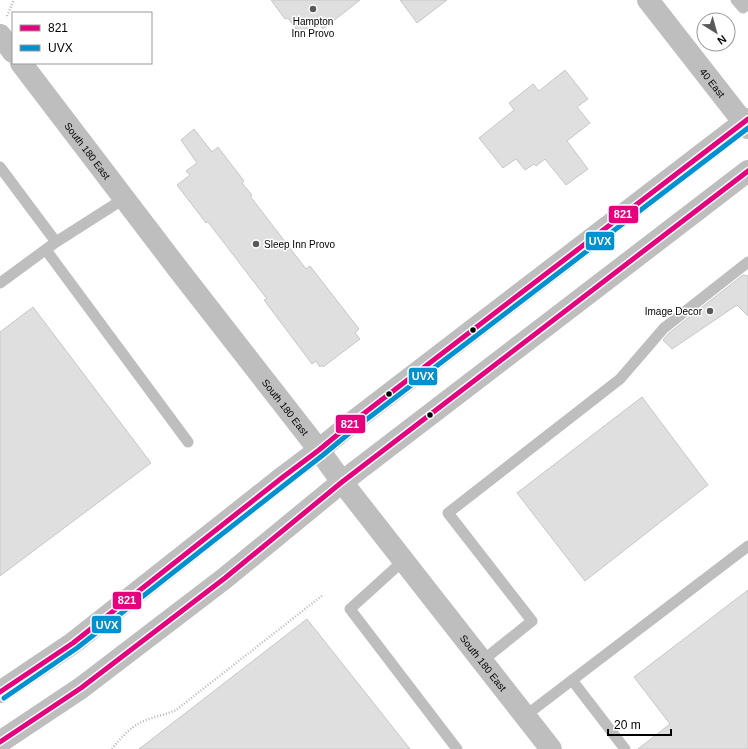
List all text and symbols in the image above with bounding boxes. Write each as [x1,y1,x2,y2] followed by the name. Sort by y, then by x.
[308,4,318,14] marker: Hampton Inn Provo
[12,12,152,64] legend
[696,12,736,52] north arrow
[292,16,335,39] place label: Hampton Inn Provo
[48,21,68,35] text: 821
[715,33,729,47] text: N
[48,41,73,55] text: UVX
[697,66,727,100] street label: 40 East
[62,120,113,182] street label: South 180 East
[608,205,639,224] line badge: 821
[614,208,632,220] text: 821
[585,231,615,251] line badge: UVX
[589,235,612,247] text: UVX
[251,239,261,249] marker: Sleep Inn Provo
[264,239,336,250] place label: Sleep Inn Provo
[645,306,703,317] place label: Image Decor
[705,306,715,316] marker: Image Decor
[468,325,478,335] unlabelled marker
[408,367,438,386] line badge: UVX
[412,370,435,382] text: UVX
[260,377,311,438] street label: South 180 East
[384,389,394,399] unlabelled marker
[425,410,435,420] unlabelled marker
[335,414,366,434] line badge: 821
[341,418,359,430] text: 821
[112,591,142,610] line badge: 821
[118,594,136,606] text: 821
[91,615,122,634] line badge: UVX
[96,619,119,631] text: UVX
[458,633,509,694] street label: South 180 East
[608,711,671,737] scale bar
[614,718,641,732] text: 20 m

